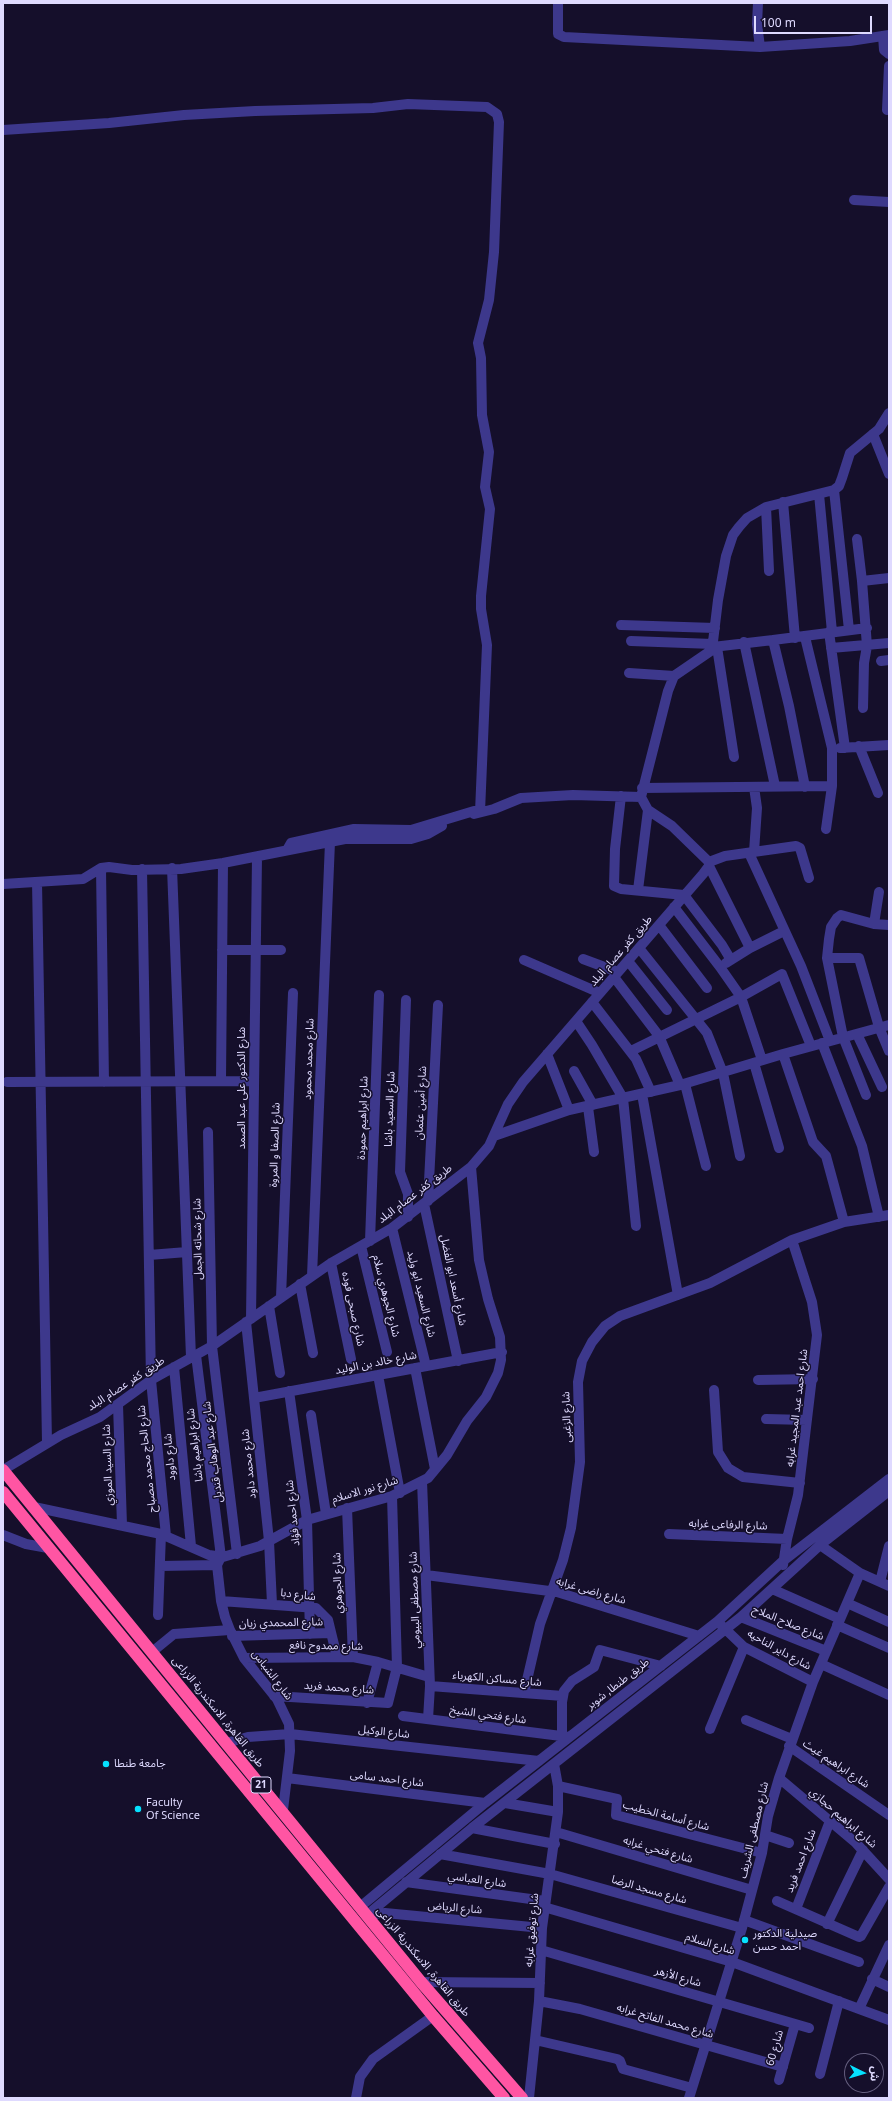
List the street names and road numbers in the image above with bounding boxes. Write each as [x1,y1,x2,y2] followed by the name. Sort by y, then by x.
[587,913,655,989] street label: طريق كفر عصام البلد
[301,1018,317,1100] street label: شارع محمد محمود
[235,1027,249,1149] street label: شارع الدكتور على عبد الصمد
[412,1066,430,1140] street label: شارع أمين عثمان
[382,1071,398,1147] street label: شارع السعيد باشا
[355,1076,371,1160] street label: شارع ابراهيم حمودة
[267,1102,283,1188] street label: شارع الصفا و المروة
[375,1162,455,1226] street label: طريق كفر عصام البلد
[191,1198,205,1280] street label: شارع شحاته الجمل
[437,1233,469,1327] street label: شارع أسعد ابو الفضل
[404,1249,438,1339] street label: شارع السعيد ابو وليد
[369,1253,403,1339] street label: شارع الجوهري سلام
[339,1271,367,1347] street label: شارع صبحى فوده
[783,1348,811,1468] street label: شارع احمد عبد المجيد غرابه
[334,1349,418,1377] street label: شارع خالد بن الوليد
[85,1354,167,1414] street label: طريق كفر عصام البلد
[560,1391,574,1443] street label: شارع الزغبى
[200,1401,226,1503] street label: شارع عبد الوهاب قنديل
[135,1405,159,1513] street label: شارع الحاج محمد مصباح
[184,1407,206,1483] street label: شارع ابراهيم باشا
[100,1424,116,1506] street label: شارع السيد الموزي
[239,1428,259,1500] street label: شارع محمد داود
[161,1433,179,1481] street label: شارع داوود
[330,1474,400,1506] street label: شارع نور الاسلام
[283,1479,303,1547] street label: شارع احمد فؤاد
[688,1517,768,1533] street label: شارع الرفاعى غرابه
[407,1551,423,1649] street label: شارع مصطفى البيومي
[330,1552,346,1614] street label: شارع الجوهري
[555,1575,627,1607] street label: شارع راضى غرابه
[279,1586,317,1604] street label: شارع دبا
[750,1603,826,1643] street label: شارع صلاح الملاح
[239,1616,323,1630] street label: شارع المحمدي زيان
[745,1627,813,1673] street label: شارع داير الناحيه
[289,1639,363,1653] street label: شارع ممدوح نافع
[249,1647,295,1703] street label: شارع الشباس
[169,1654,267,1770] street label: طريق القاهرة, الاسكندرية الزراعى
[584,1656,652,1712] street label: طريق طنطا, شوبر
[452,1669,542,1689] street label: شارع مساكن الكهرباء
[304,1679,374,1697] street label: شارع محمد فريد
[449,1703,527,1727] street label: شارع فتحي الشيخ
[358,1723,410,1741] street label: شارع الوكيل
[800,1737,872,1791] street label: شارع ابراهيم غيث
[349,1768,425,1790] street label: شارع احمد سامى
[251,1777,271,1793] road number: 21
[736,1780,772,1880] street label: شارع مصطفى الشريف
[807,1785,879,1851] street label: شارع ابراهيم حجازي
[621,1798,711,1834] street label: شارع أسامة الخطيب
[783,1828,819,1894] street label: شارع احمد فريد
[622,1834,694,1866] street label: شارع فتحي غرابه
[447,1869,507,1891] street label: شارع العباسي
[610,1873,688,1907] street label: شارع مسجد الرضا
[522,1893,542,1967] street label: شارع توفيق غرابه
[427,1899,483,1917] street label: شارع الرياض
[373,1905,473,2019] street label: طريق القاهرة, الاسكندرية الزراعى
[684,1930,736,1958] street label: شارع السلام
[653,1964,703,1990] street label: شارع الأزهر
[615,2001,715,2041] street label: شارع محمد الفاتح غرابه
[764,2028,786,2068] street label: شارع 60

